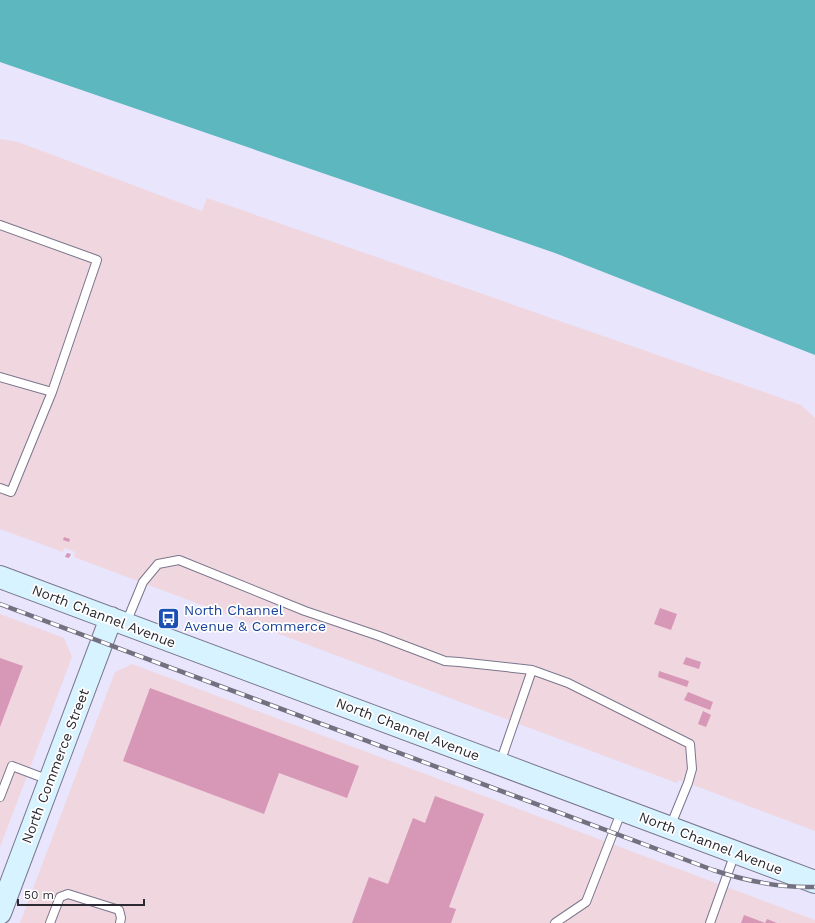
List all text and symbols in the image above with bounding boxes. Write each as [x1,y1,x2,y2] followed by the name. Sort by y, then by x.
[30,581,178,651] street label: North Channel Avenue
[184,602,326,634] place label: North Channel Avenue & Commerce
[155,605,181,631] bus stop icon: North Channel Avenue & Commerce
[18,686,92,846] street label: North Commerce Street
[334,694,482,764] street label: North Channel Avenue
[637,808,785,878] street label: North Channel Avenue
[18,881,144,907] scale bar
[24,888,54,902] text: 50 m

